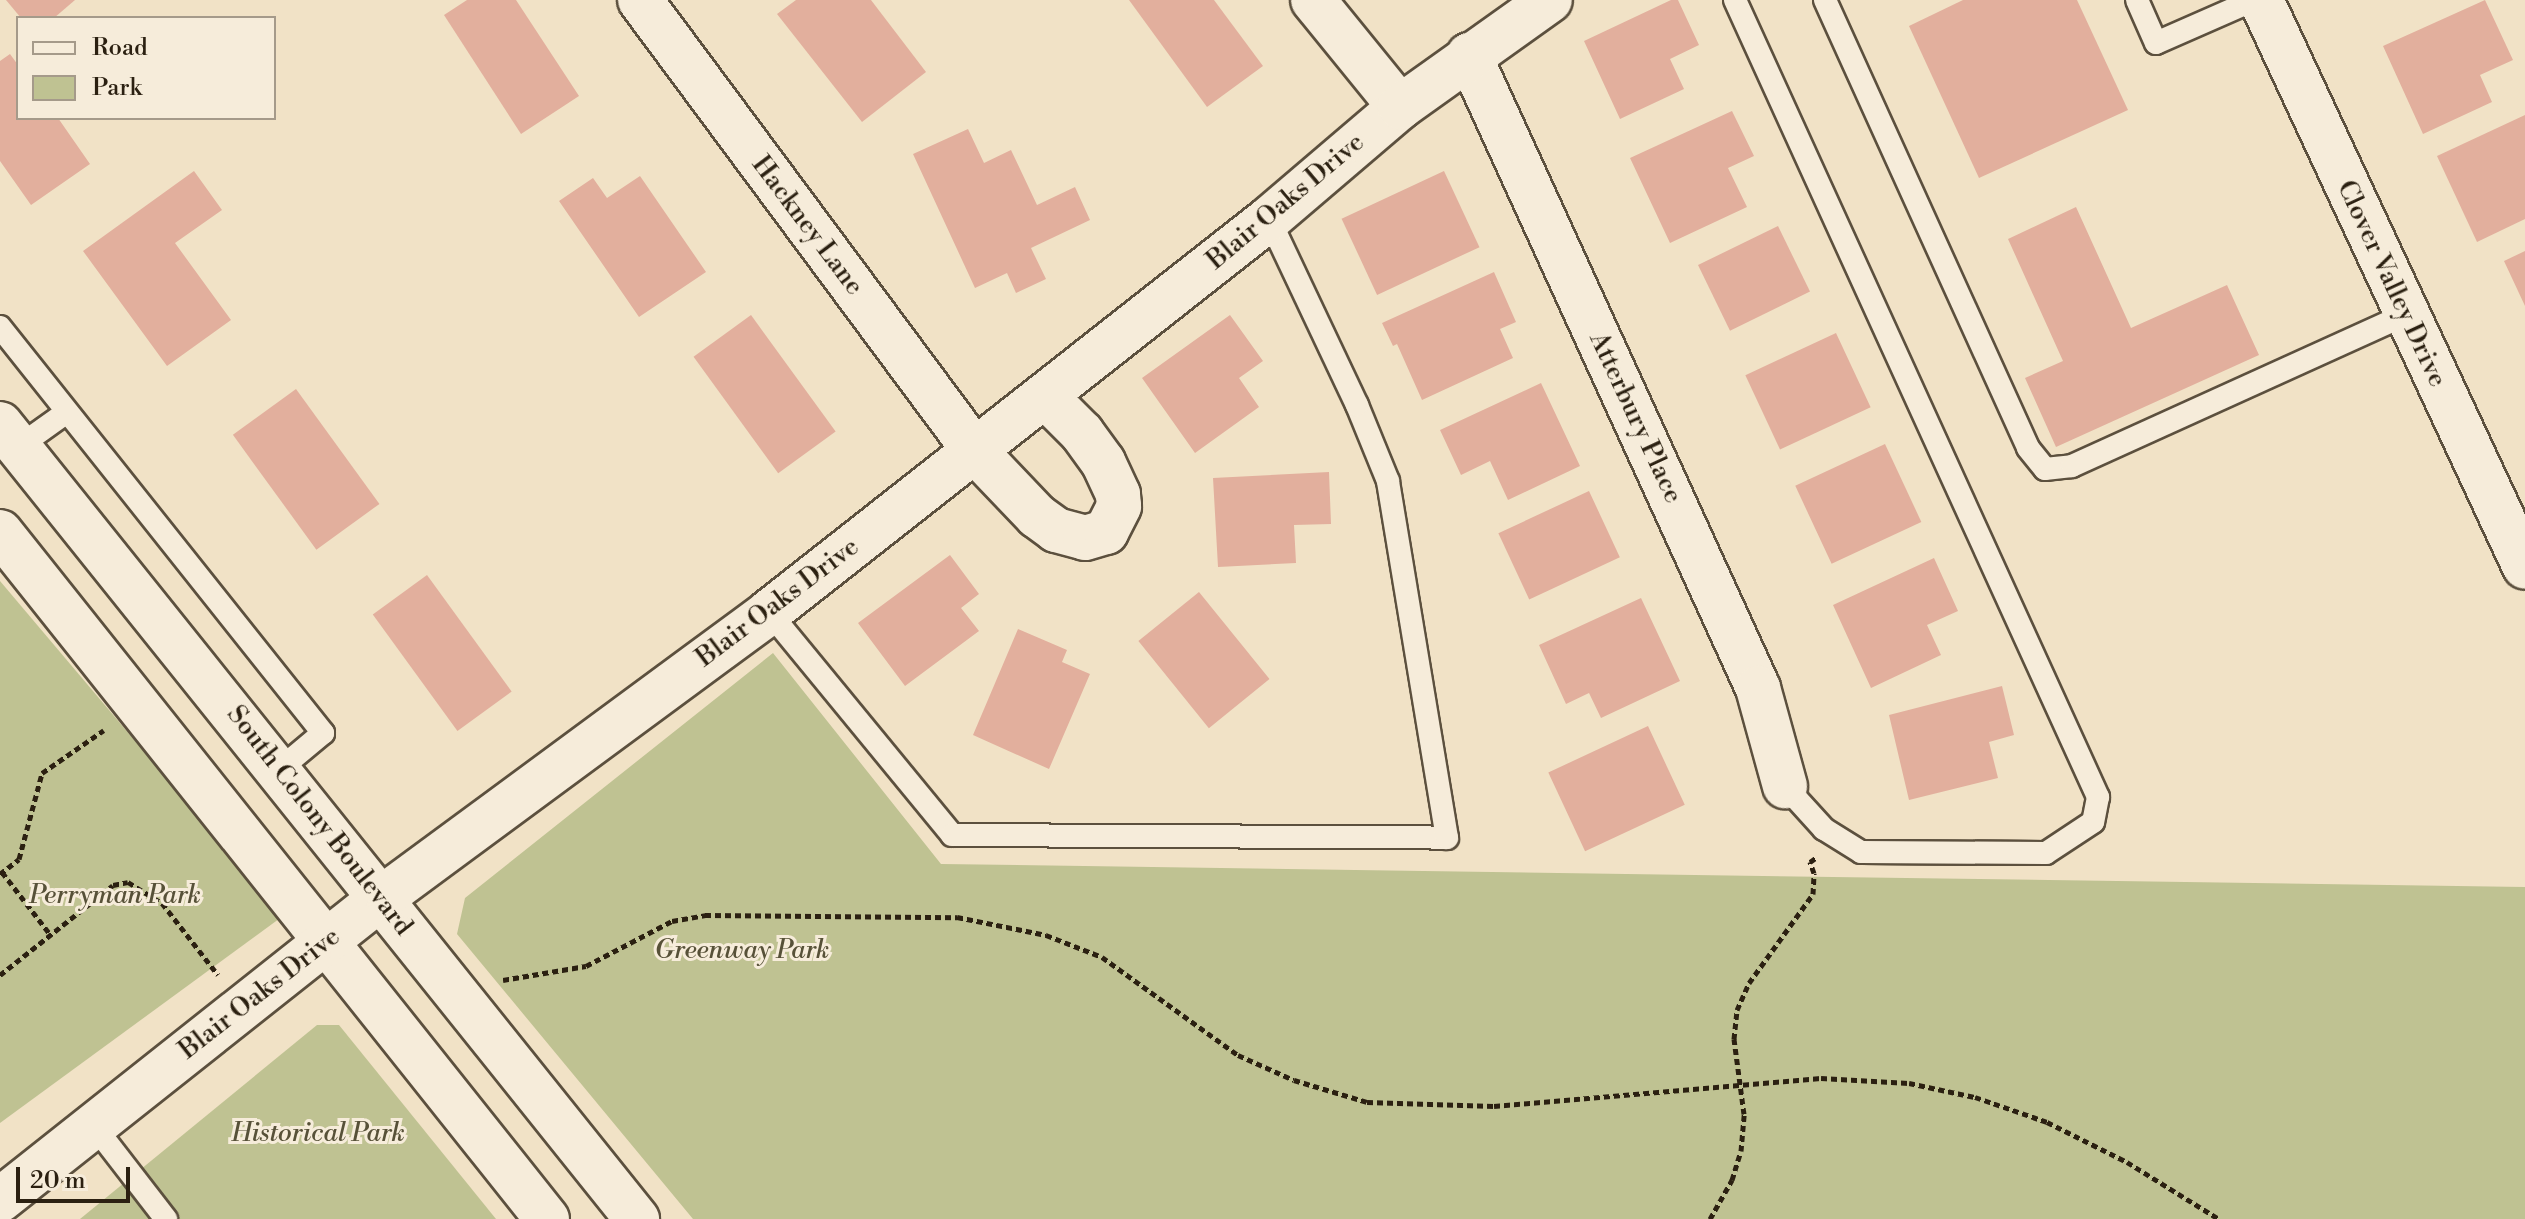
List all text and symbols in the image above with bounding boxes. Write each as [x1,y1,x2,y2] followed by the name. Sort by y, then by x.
[16,16,276,120] legend
[92,33,148,63] text: Road
[92,73,142,103] text: Park
[1201,127,1371,277] street label: Blair Oaks Drive
[745,150,869,302] street label: Hackney Lane
[2330,176,2452,392] street label: Clover Valley Drive
[1582,328,1688,508] street label: Atterbury Place
[691,532,865,674] street label: Blair Oaks Drive
[220,700,418,942] street label: South Colony Boulevard
[29,880,201,912] park label: Perryman Park
[173,922,347,1066] street label: Blair Oaks Drive
[655,935,829,967] park label: Greenway Park
[231,1118,405,1150] park label: Historical Park
[20,1151,134,1201] scale bar
[30,1166,86,1196] text: 20 m

